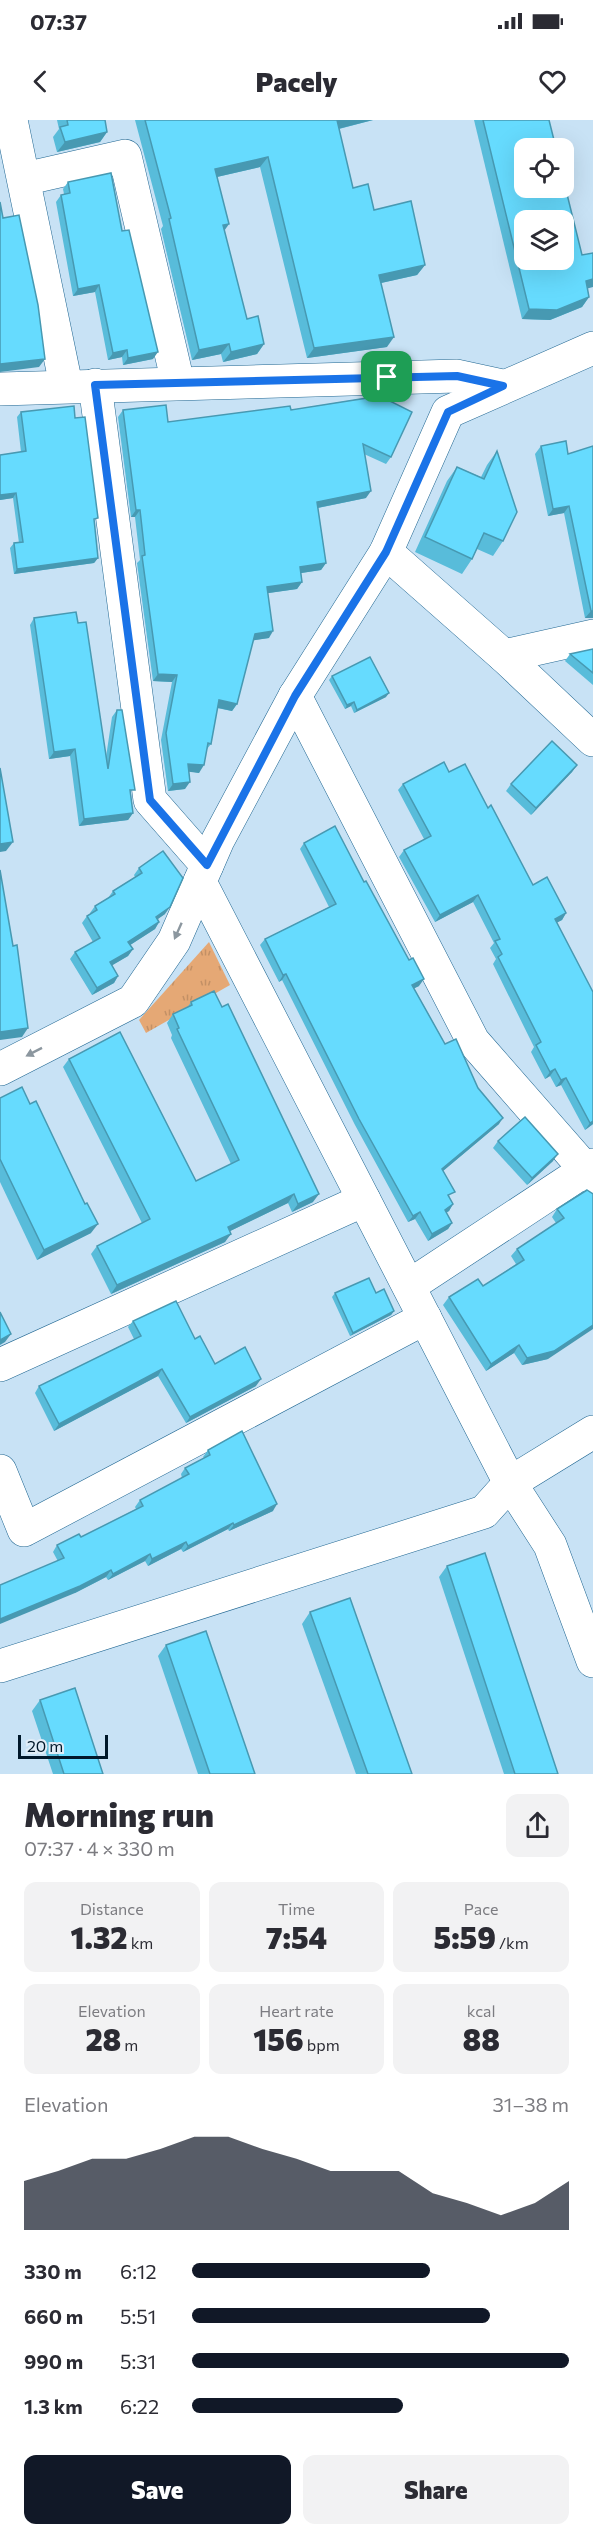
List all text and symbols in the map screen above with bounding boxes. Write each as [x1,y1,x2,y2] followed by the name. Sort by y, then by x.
[30,8,87,35] text: 07:37
[24,65,57,98] icon: back
[255,65,338,98] text: Pacely
[536,65,569,98] icon: heart
[514,138,574,270] map controls
[514,138,574,198] button: locate
[514,210,574,270] button: layers
[361,351,412,402] pin
[370,360,403,393] icon: arrive
[174,922,183,939] one-way arrow
[26,1047,43,1057] one-way arrow
[18,1732,108,1760] scale bar
[27,1736,63,1755] text: 20 m
[24,1793,214,1834] text: Morning run
[506,1794,569,1857] button: share
[24,1836,175,1860] text: 07:37 · 4 × 330 m
[80,1899,144,1918] text: Distance
[278,1899,315,1918] text: Time
[464,1899,499,1918] text: Pace
[70,1918,128,1955] text: 1.32
[266,1918,327,1955] text: 7:54
[434,1918,496,1955] text: 5:59
[128,1933,153,1952] text: km
[496,1933,529,1952] text: /km
[78,2001,146,2020] text: Elevation
[259,2001,334,2020] text: Heart rate
[467,2001,495,2020] text: kcal
[85,2020,121,2057] text: 28
[253,2020,304,2057] text: 156
[462,2020,500,2057] text: 88
[121,2035,138,2054] text: m
[304,2035,340,2054] text: bpm
[24,2092,109,2116] text: Elevation
[492,2092,569,2116] text: 31–38 m
[24,2259,82,2283] text: 330 m
[120,2259,157,2283] text: 6:12
[24,2304,83,2328] text: 660 m
[120,2304,156,2328] text: 5:51
[24,2349,83,2373] text: 990 m
[120,2349,156,2373] text: 5:31
[24,2394,83,2418] text: 1.3 km
[120,2394,159,2418] text: 6:22
[24,2455,291,2524] button: Save
[303,2455,569,2524] button: Share

